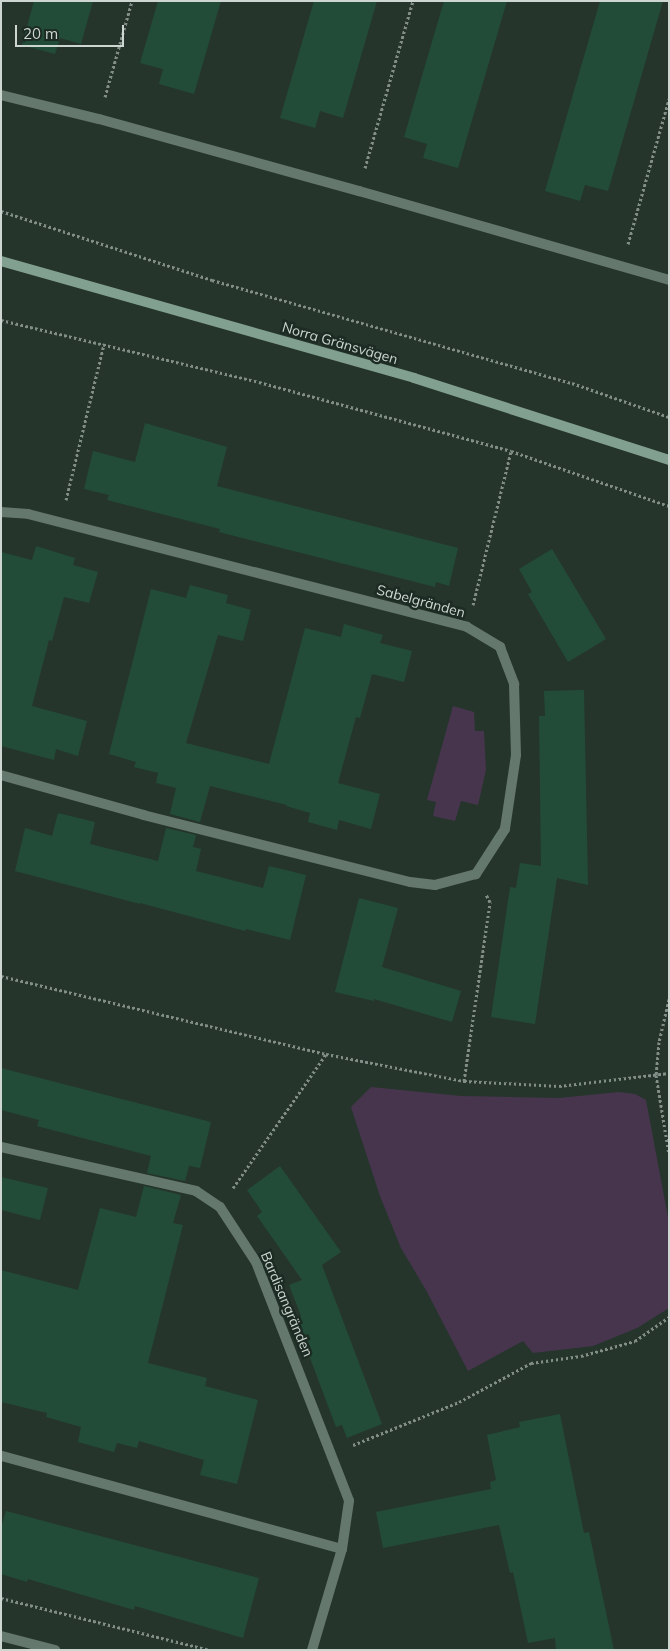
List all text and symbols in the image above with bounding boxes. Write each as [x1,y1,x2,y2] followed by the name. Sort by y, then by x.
[18,15,126,47] scale bar
[23,24,58,43] text: 20 m
[280,318,400,368] street label: Norra Gränsvägen
[375,581,467,621] street label: Sabelgränden
[257,1249,317,1359] street label: Bardisangränden

